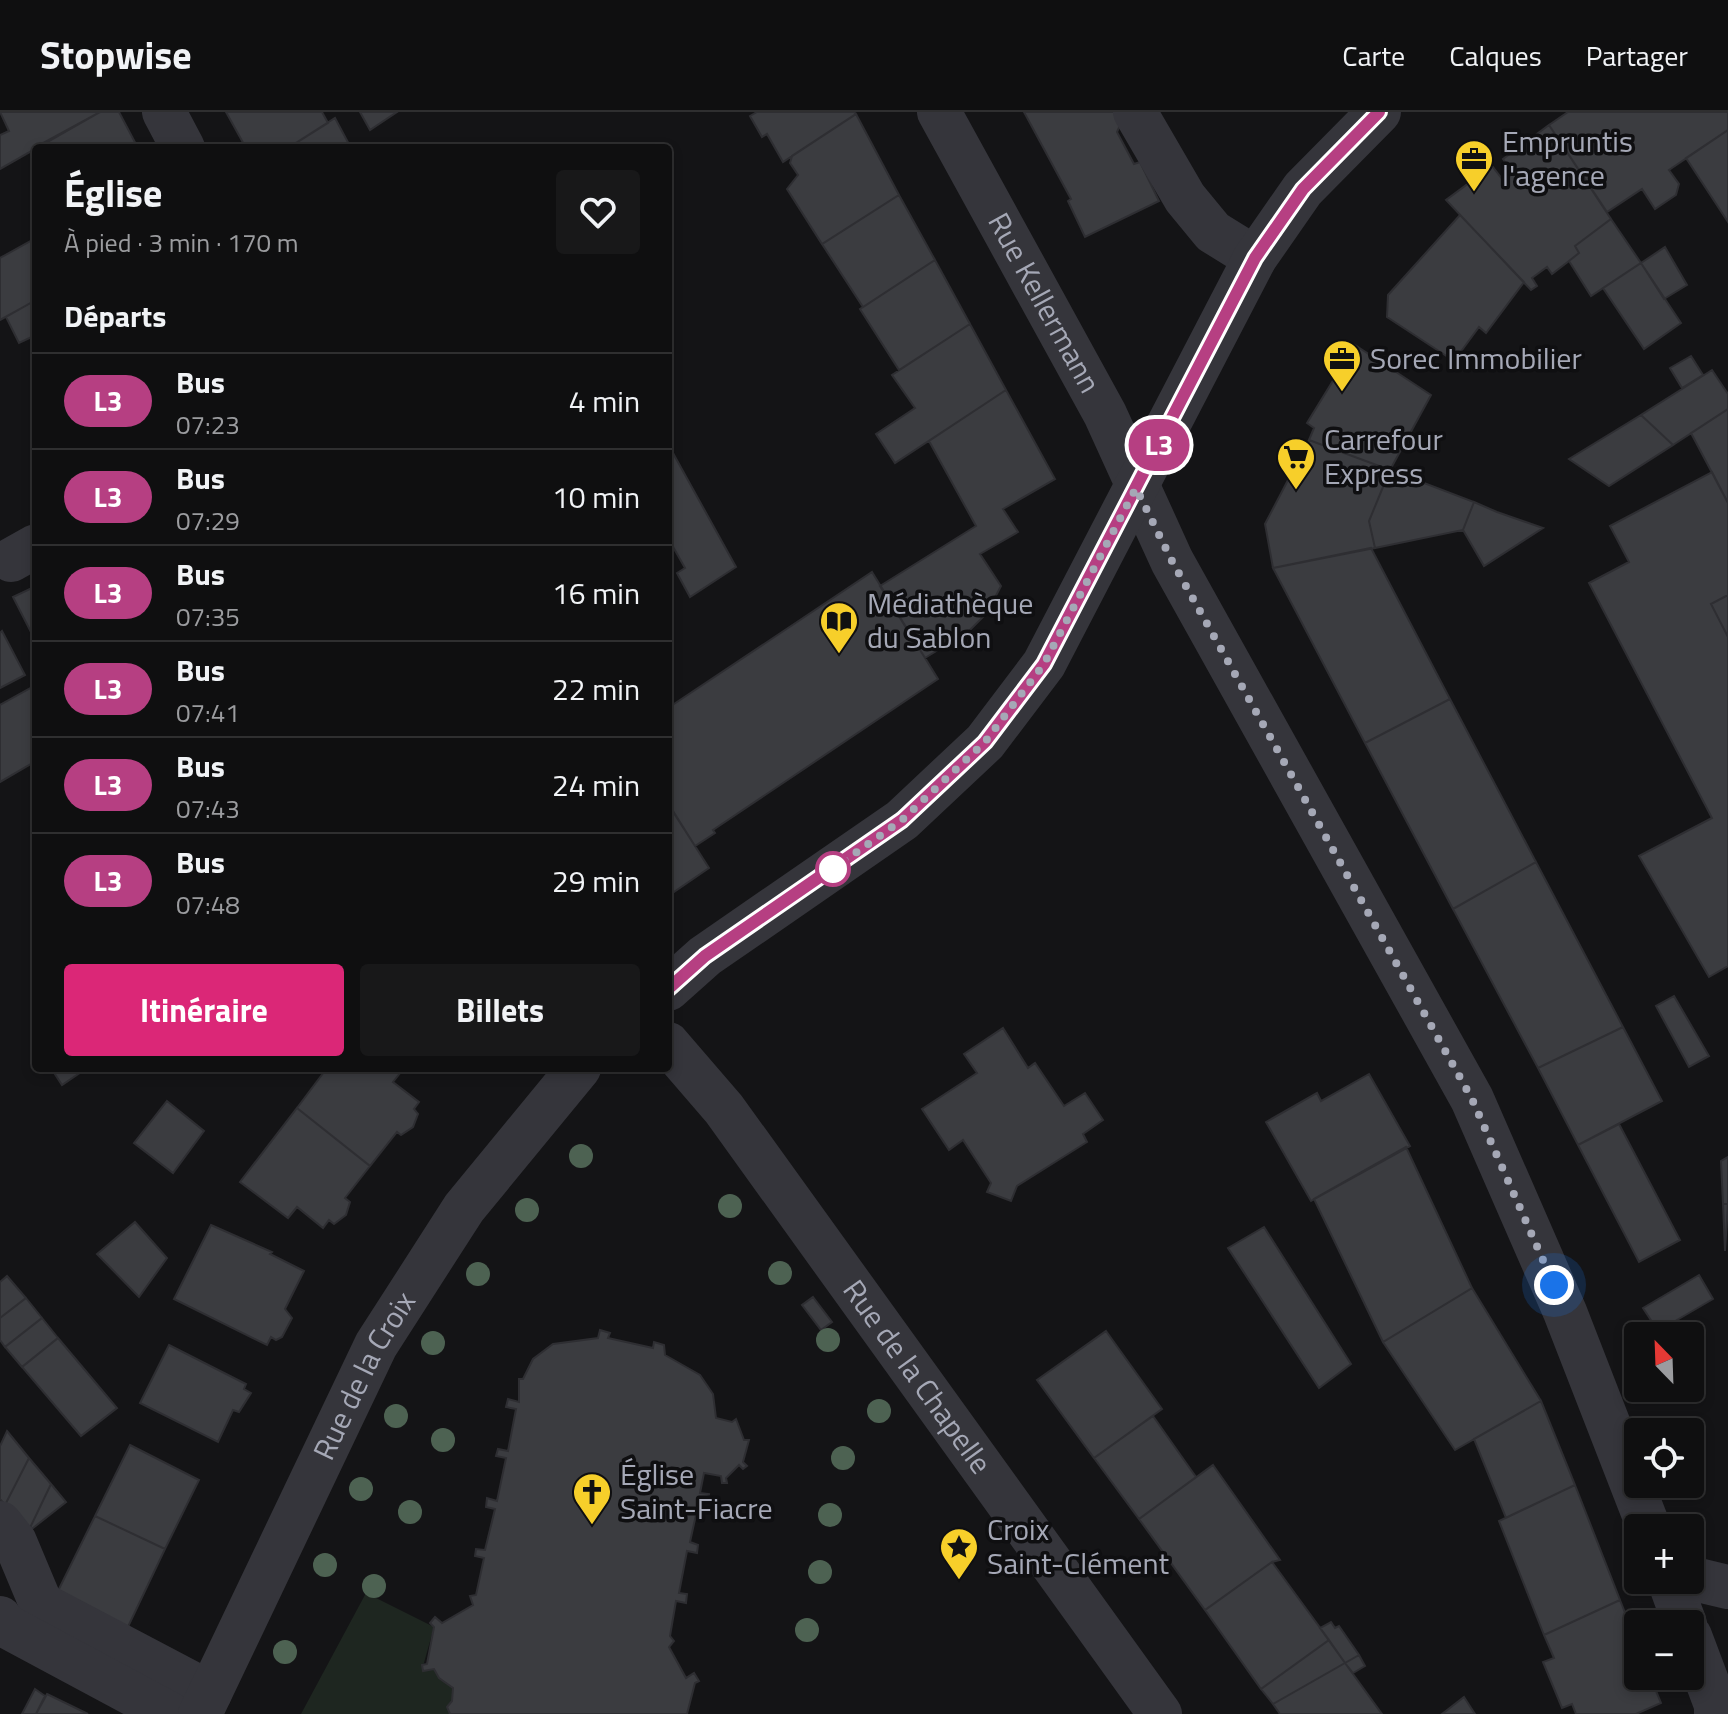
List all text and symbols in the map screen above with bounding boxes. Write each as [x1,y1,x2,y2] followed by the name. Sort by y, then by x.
[40,26,192,84] text: Stopwise
[1342,34,1405,77] text: Carte
[1449,34,1542,77] text: Calques
[1586,34,1688,77] text: Partager
[1502,118,1633,198] place label: Empruntis l'agence
[1453,138,1495,193] office icon: Empruntis l'agence
[64,164,162,222] text: Église
[556,170,640,254] button: heart
[977,204,1113,401] street label: Rue Kellermann
[64,223,298,262] text: À pied · 3 min · 170 m
[64,293,166,339] text: Départs
[1370,335,1582,381] place label: Sorec Immobilier
[1321,338,1363,393] office icon: Sorec Immobilier
[176,359,225,405] text: Bus
[569,378,640,424] text: 4 min
[94,379,122,422] text: L3
[176,405,240,444] text: 07:23
[1324,416,1443,496] place label: Carrefour Express
[1123,419,1195,471] line badge: L3
[1145,423,1173,466] text: L3
[1275,436,1317,491] supermarket icon: Carrefour Express
[176,455,225,501] text: Bus
[552,474,640,520] text: 10 min
[94,475,122,518] text: L3
[176,501,240,540] text: 07:29
[176,551,225,597] text: Bus
[552,570,640,616] text: 16 min
[94,571,122,614] text: L3
[867,580,1033,660] place label: Médiathèque du Sablon
[176,597,240,636] text: 07:35
[818,600,860,655] library icon: Médiathèque du Sablon
[176,647,225,693] text: Bus
[552,666,640,712] text: 22 min
[94,667,122,710] text: L3
[176,693,240,732] text: 07:41
[176,743,225,789] text: Bus
[552,762,640,808] text: 24 min
[94,763,122,806] text: L3
[176,789,240,828] text: 07:43
[176,839,225,885] text: Bus
[816,852,850,886] unlabelled marker
[552,858,640,904] text: 29 min
[94,859,122,902] text: L3
[176,885,240,924] text: 07:48
[64,964,344,1056] button: Itinéraire
[360,964,640,1056] button: Billets
[1534,1265,1574,1305] your location
[832,1270,1004,1483] street label: Rue de la Chapelle
[300,1282,427,1467] street label: Rue de la Croix
[1624,1322,1704,1402] north arrow
[1624,1322,1704,1690] map controls
[1624,1418,1704,1498] button: locate
[620,1451,773,1531] place label: Église Saint-Fiacre
[571,1471,613,1526] church icon: Église Saint-Fiacre
[987,1506,1170,1586] place label: Croix Saint-Clément
[1624,1514,1704,1594] button: +
[938,1526,980,1581] place icon: Croix Saint-Clément
[1624,1610,1704,1690] button: −

